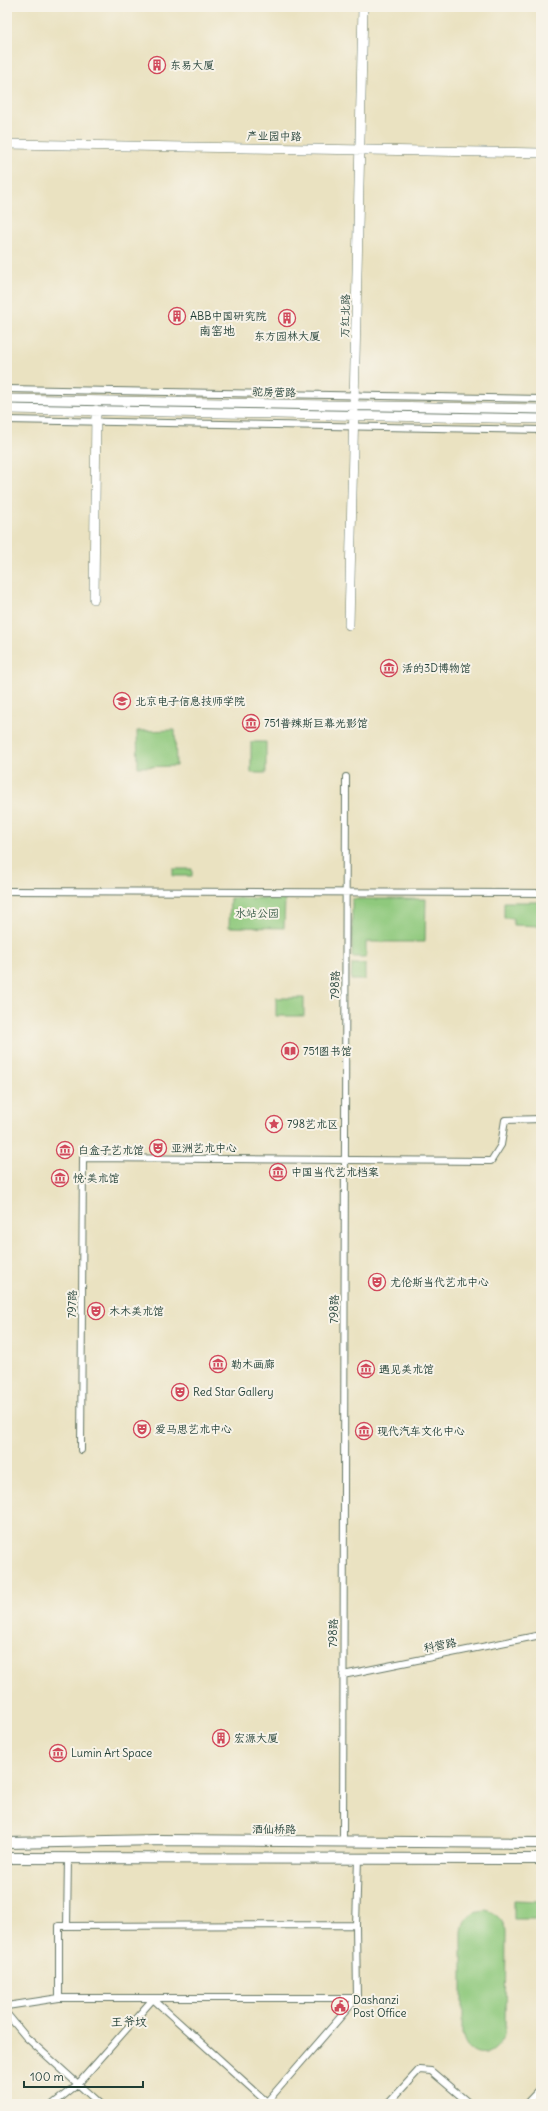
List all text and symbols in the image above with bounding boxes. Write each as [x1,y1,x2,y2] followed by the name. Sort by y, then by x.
[147,55,167,75] building icon: 东易大厦
[170,58,214,72] place label: 东易大厦
[246,129,302,143] street label: 产业园中路
[338,294,352,338] street label: 万红北路
[167,306,187,326] building icon: ABB中国研究院
[277,308,297,328] building icon: 东方园林大厦
[190,309,266,323] place label: ABB中国研究院
[199,323,235,338] district label: 南窑地
[254,329,320,343] place label: 东方园林大厦
[252,385,296,399] street label: 驼房营路
[379,658,399,678] museum icon: 活的3D博物馆
[402,661,471,675] place label: 活的3D博物馆
[112,691,132,711] school or university icon: 北京电子信息技师学院
[135,694,245,708] place label: 北京电子信息技师学院
[241,713,261,733] museum icon: 751普辣斯巨幕光影馆
[264,716,368,730] place label: 751普辣斯巨幕光影馆
[235,906,279,920] park label: 水站公园
[328,970,342,1000] street label: 798路
[280,1041,300,1061] library icon: 751图书馆
[303,1044,352,1058] place label: 751图书馆
[264,1114,284,1134] place icon: 798艺术区
[287,1117,338,1131] place label: 798艺术区
[148,1138,168,1158] theatre icon: 亚洲艺术中心
[55,1140,75,1160] museum icon: 白盒子艺术馆
[171,1141,237,1155] place label: 亚洲艺术中心
[78,1143,144,1157] place label: 白盒子艺术馆
[268,1162,288,1182] museum icon: 中国当代艺术档案
[291,1165,379,1179] place label: 中国当代艺术档案
[50,1168,70,1188] museum icon: 悦·美术馆
[73,1171,119,1185] place label: 悦·美术馆
[367,1272,387,1292] theatre icon: 尤伦斯当代艺术中心
[390,1275,489,1289] place label: 尤伦斯当代艺术中心
[65,1290,79,1318] street label: 797路
[327,1294,341,1324] street label: 798路
[86,1301,106,1321] theatre icon: 木木美术馆
[109,1304,164,1318] place label: 木木美术馆
[208,1354,228,1374] museum icon: 勒木画廊
[231,1357,275,1371] place label: 勒木画廊
[356,1359,376,1379] museum icon: 遇见美术馆
[379,1362,434,1376] place label: 遇见美术馆
[170,1382,190,1402] theatre icon: Red Star Gallery
[193,1385,274,1399] place label: Red Star Gallery
[132,1419,152,1439] theatre icon: 爱马思艺术中心
[354,1421,374,1441] museum icon: 现代汽车文化中心
[155,1422,232,1436] place label: 爱马思艺术中心
[377,1424,465,1438] place label: 现代汽车文化中心
[326,1618,340,1648] street label: 798路
[422,1635,458,1655] street label: 科营路
[211,1728,231,1748] building icon: 宏源大厦
[234,1731,278,1745] place label: 宏源大厦
[48,1743,68,1763] museum icon: Lumin Art Space
[71,1746,152,1760] place label: Lumin Art Space
[252,1822,296,1836] street label: 酒仙桥路
[353,1993,406,2020] place label: Dashanzi Post Office
[330,1996,350,2016] public building icon: Dashanzi Post Office
[111,2014,147,2029] district label: 王爷坟
[24,2063,143,2089] scale bar
[30,2069,64,2084] text: 100 m

